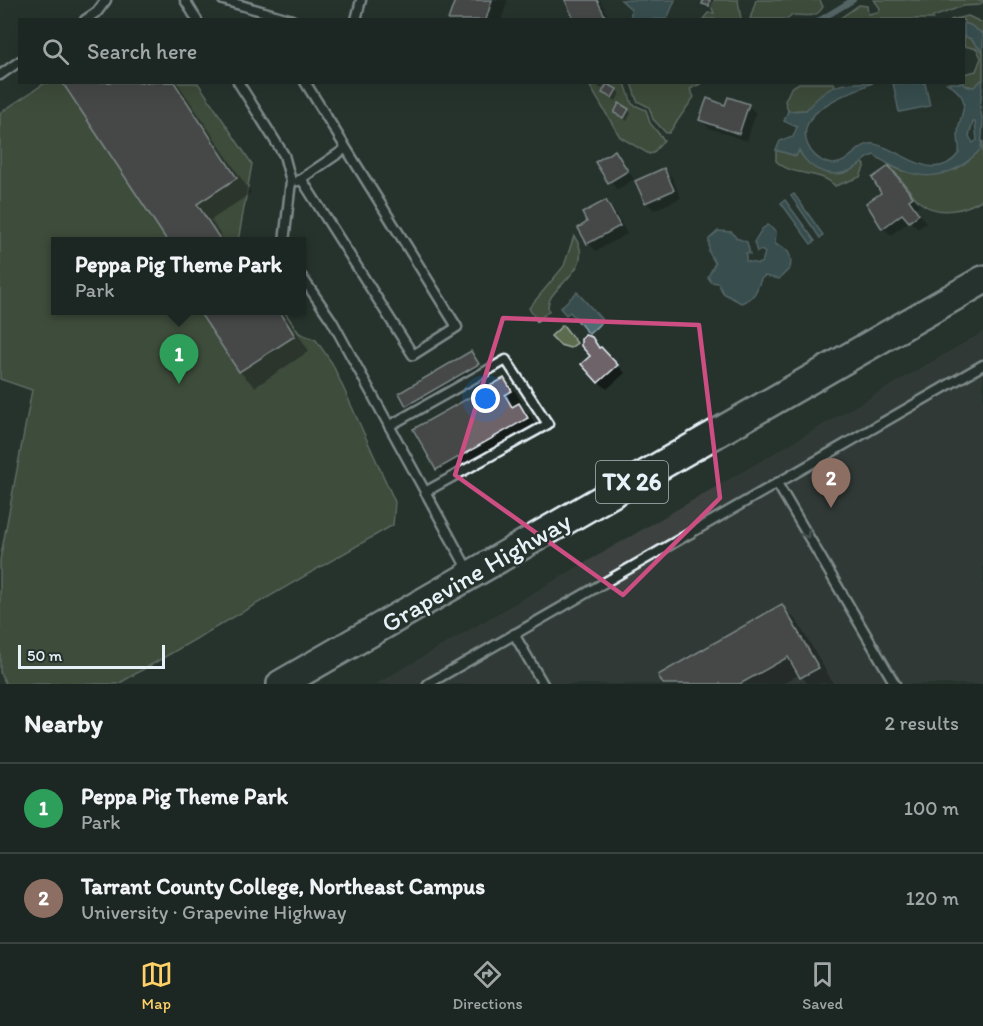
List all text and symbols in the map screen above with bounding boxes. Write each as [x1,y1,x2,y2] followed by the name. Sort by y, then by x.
[18,18,965,84] search box
[39,35,72,68] icon: search
[87,38,197,65] text: Search here
[51,237,306,315] popup
[75,251,282,278] text: Peppa Pig Theme Park
[75,278,114,302] text: Park
[160,334,198,384] pin: 1
[471,384,500,413] your location
[812,458,850,508] pin: 2
[596,461,668,503] road number: TX 26
[375,505,577,639] street label: Grapevine Highway
[799,528,811,538] one-way arrow
[18,642,165,670] scale bar
[27,646,62,665] text: 50 m
[24,707,103,739] text: Nearby
[885,711,959,735] text: 2 results
[81,783,288,810] text: Peppa Pig Theme Park
[39,796,48,820] text: 1
[904,796,959,820] text: 100 m
[81,810,120,834] text: Park
[81,873,485,900] text: Tarrant County College, Northeast Campus
[38,886,49,910] text: 2
[906,886,959,910] text: 120 m
[81,900,346,924] text: University · Grapevine Highway
[140,958,173,1013] tab: Map
[452,958,523,1013] tab: Directions
[802,958,843,1013] tab: Saved

